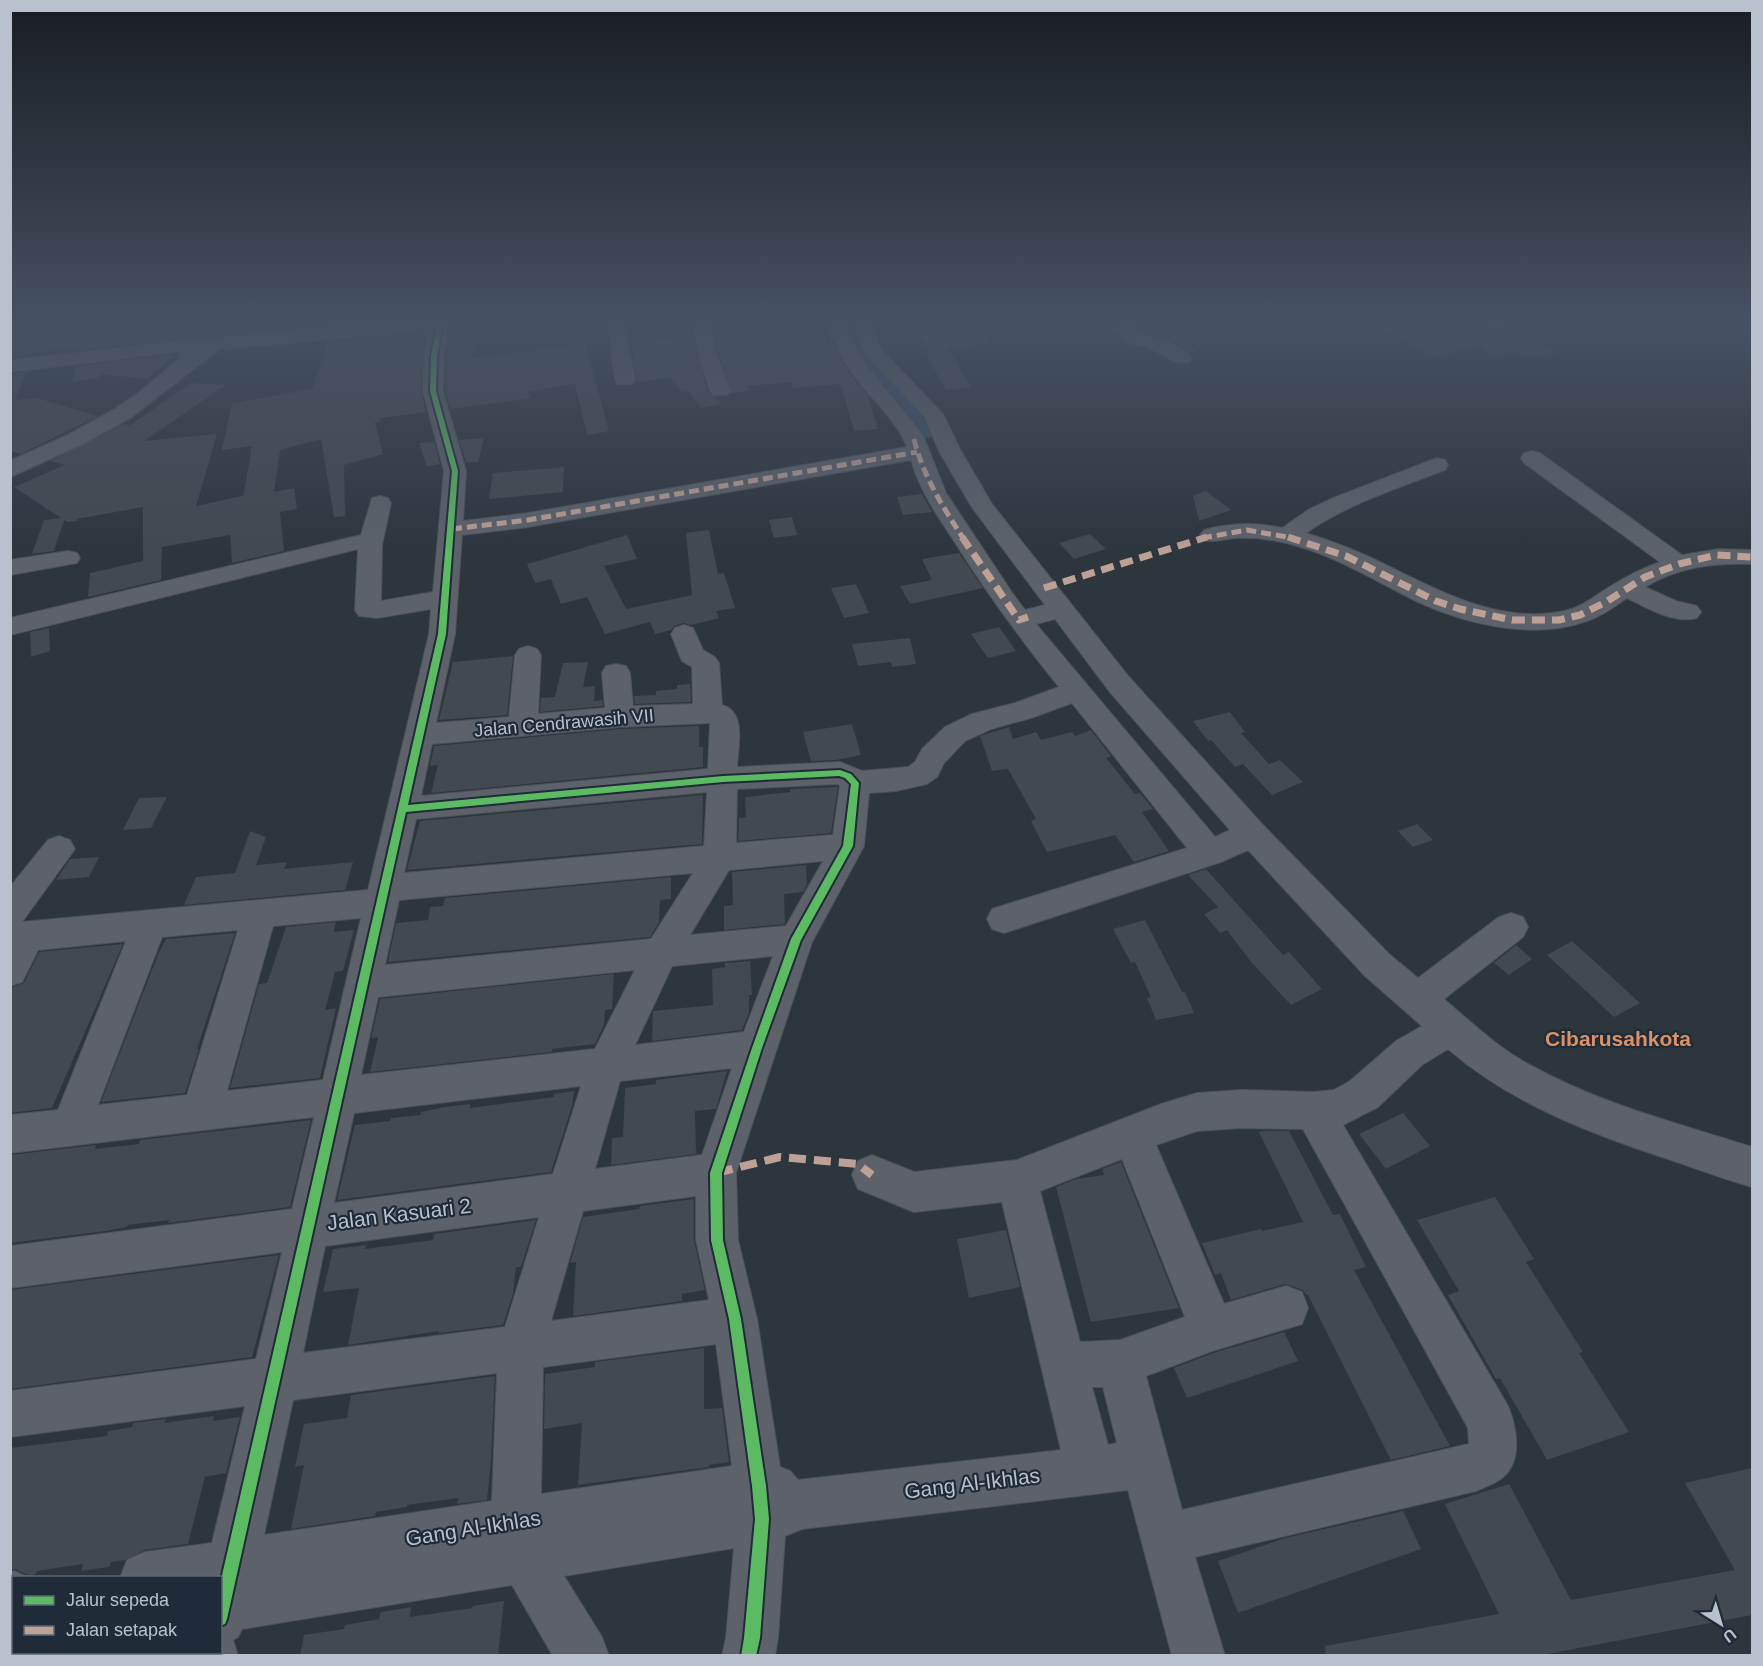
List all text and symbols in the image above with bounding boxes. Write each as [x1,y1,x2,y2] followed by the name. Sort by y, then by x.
[473,705,655,741] street label: Jalan Cendrawasih VII
[1545,1027,1691,1050] district label: Cibarusahkota
[326,1194,472,1234] street label: Jalan Kasuari 2
[903,1463,1041,1503] street label: Gang Al-Ikhlas
[404,1506,542,1550] street label: Gang Al-Ikhlas
[12,1576,222,1654] legend
[66,1590,170,1610] text: Jalur sepeda
[1691,1594,1751,1654] north arrow
[66,1620,178,1640] text: Jalan setapak
[1720,1625,1739,1646] text: U

